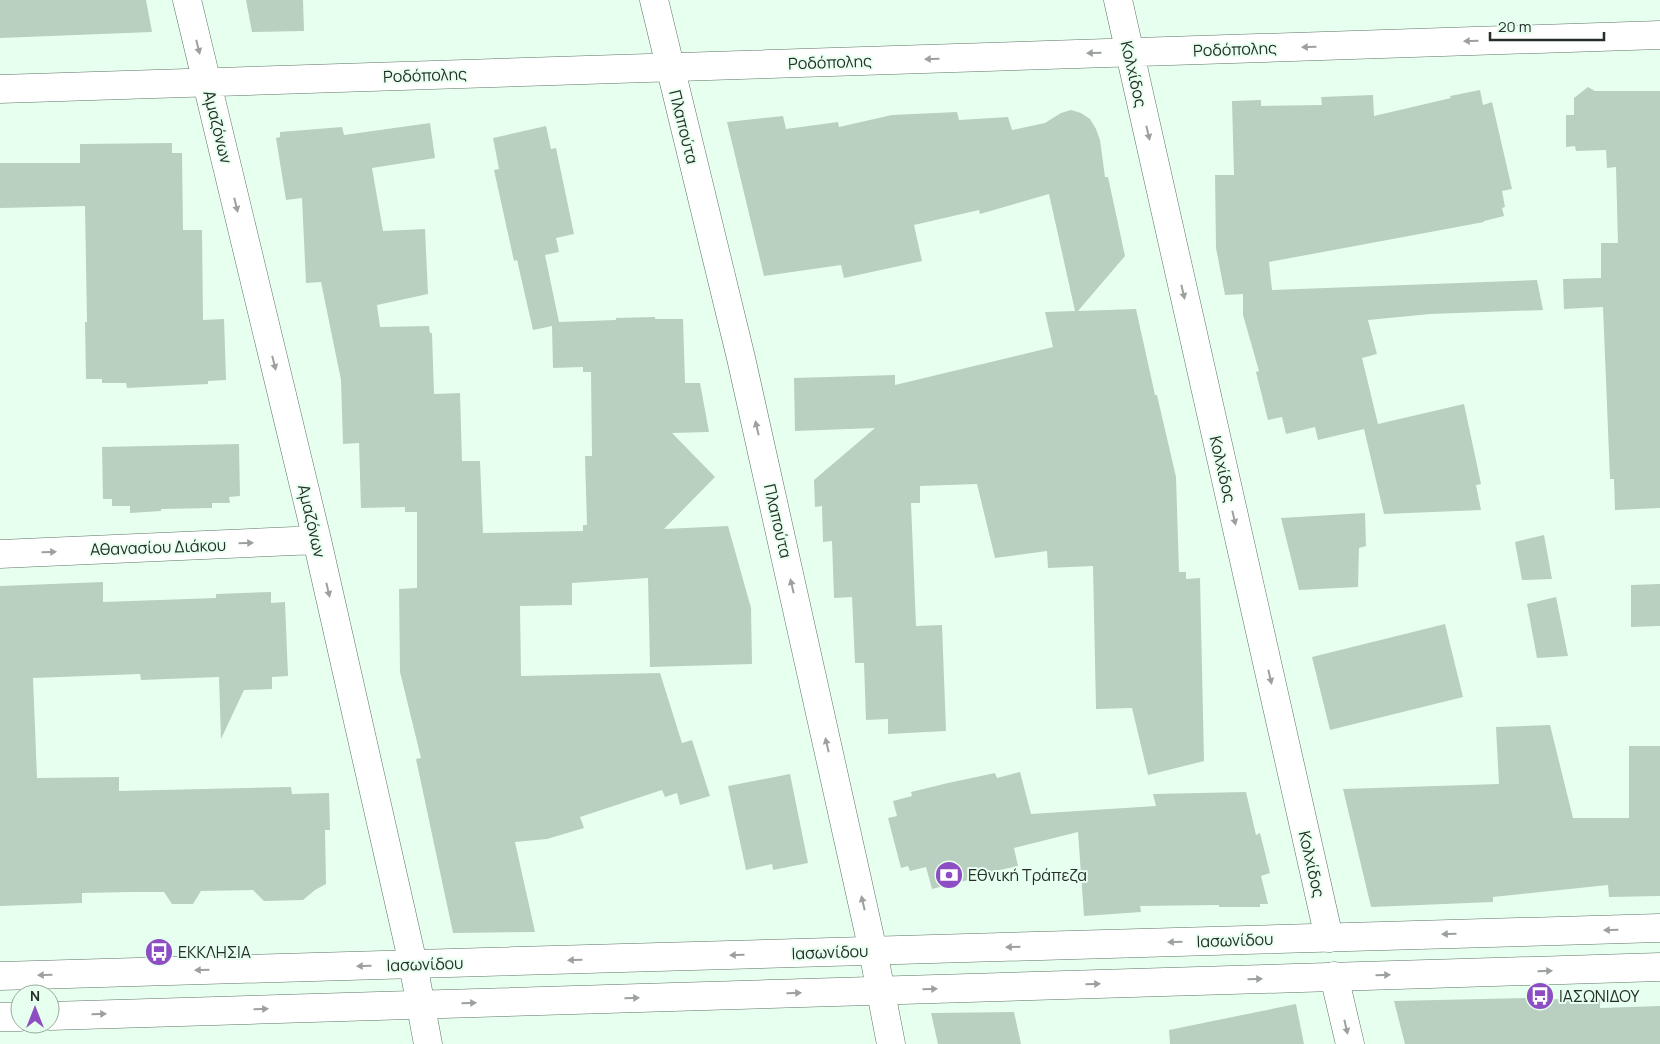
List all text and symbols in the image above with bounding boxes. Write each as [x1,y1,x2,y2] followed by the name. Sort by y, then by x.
[1490,10,1604,42] scale bar
[1498,16,1531,37] text: 20 m
[1193,37,1277,61] street label: Ροδόπολης
[1463,38,1479,46] one-way arrow
[1116,39,1152,110] street label: Κολχίδος
[194,40,202,55] one-way arrow
[1301,43,1317,51] one-way arrow
[788,50,872,74] street label: Ροδόπολης
[1086,50,1102,58] one-way arrow
[923,55,939,63] one-way arrow
[383,63,467,87] street label: Ροδόπολης
[198,88,238,166] street label: Αμαζόνων
[664,88,704,166] street label: Πλαπούτα
[1144,125,1152,141] one-way arrow
[232,198,240,213] one-way arrow
[1179,284,1187,299] one-way arrow
[270,356,278,371] one-way arrow
[753,420,761,435] one-way arrow
[1205,434,1241,505] street label: Κολχίδος
[293,482,331,560] street label: Αμαζόνων
[759,482,797,560] street label: Πλαπούτα
[1231,511,1239,527] one-way arrow
[90,534,226,560] street label: Αθανασίου Διάκου
[238,539,254,547] one-way arrow
[41,547,57,555] one-way arrow
[788,579,796,594] one-way arrow
[324,582,332,597] one-way arrow
[1266,669,1274,684] one-way arrow
[823,736,831,752] one-way arrow
[1294,829,1330,900] street label: Κολχίδος
[934,860,964,890] bank icon: Εθνική Τράπεζα
[968,864,1087,886] place label: Εθνική Τράπεζα
[859,896,867,911] one-way arrow
[1603,926,1619,934] one-way arrow
[1196,928,1274,952] street label: Ιασωνίδου
[1441,931,1457,939] one-way arrow
[144,937,174,967] bus stop icon: ΕΚΚΛΗΣΙΑ
[1167,938,1183,946] one-way arrow
[791,940,869,964] street label: Ιασωνίδου
[178,941,251,963] place label: ΕΚΚΛΗΣΙΑ
[1004,943,1020,951] one-way arrow
[729,951,745,959] one-way arrow
[386,952,464,976] street label: Ιασωνίδου
[566,956,582,964] one-way arrow
[356,962,372,970] one-way arrow
[193,966,209,974] one-way arrow
[1538,967,1554,975] one-way arrow
[37,971,53,979] one-way arrow
[1375,971,1391,979] one-way arrow
[1247,974,1263,982] one-way arrow
[1085,979,1101,987] one-way arrow
[1525,981,1555,1011] bus stop icon: ΙΑΣΩΝΙΔΟΥ
[10,984,60,1034] north arrow
[922,984,938,992] one-way arrow
[1559,985,1639,1007] place label: ΙΑΣΩΝΙΔΟΥ
[30,986,40,1005] text: N
[786,989,802,997] one-way arrow
[624,994,640,1002] one-way arrow
[461,999,477,1007] one-way arrow
[253,1005,269,1013] one-way arrow
[91,1010,107,1018] one-way arrow
[1342,1020,1350,1035] one-way arrow

